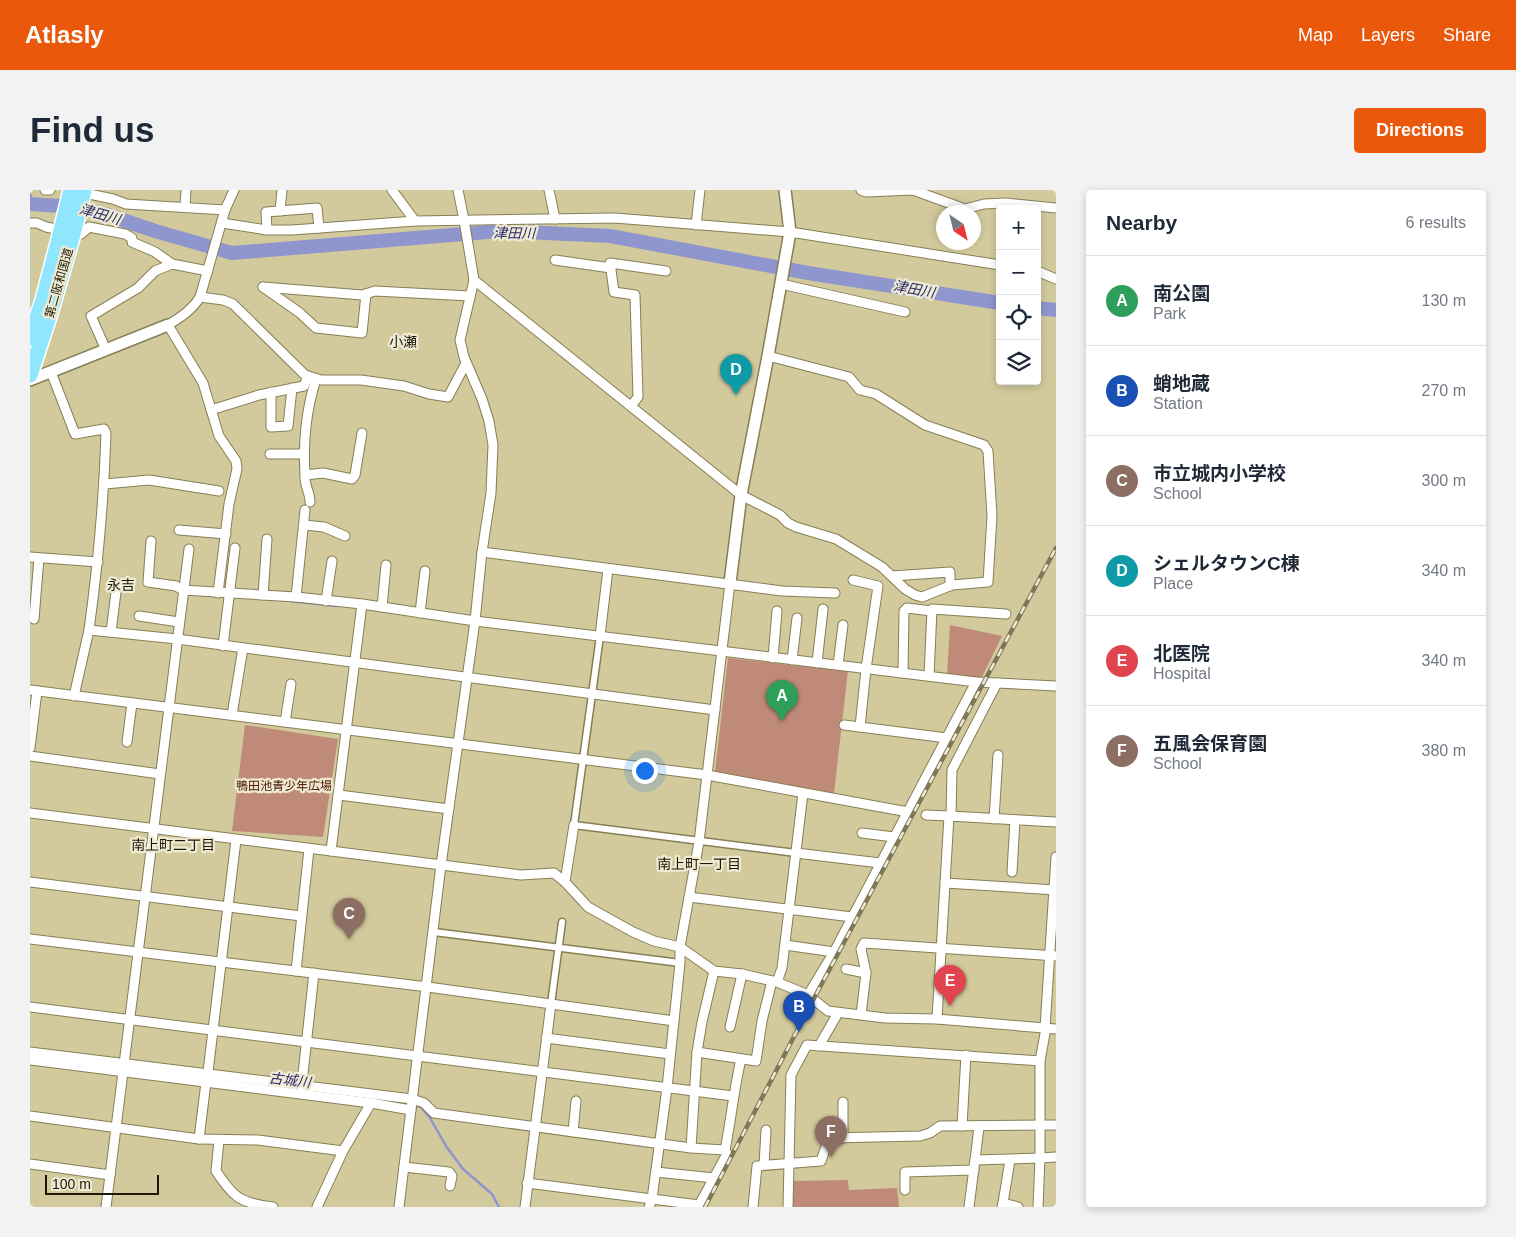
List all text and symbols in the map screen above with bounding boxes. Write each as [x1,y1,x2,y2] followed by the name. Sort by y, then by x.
[25,21,104,48] text: Atlasly
[1298,25,1333,45] text: Map
[1361,25,1415,45] text: Layers
[1443,25,1491,45] text: Share
[1354,108,1486,153] button: Directions
[30,110,154,149] text: Find us
[78,201,124,228] water label: 津田川
[936,205,981,250] north arrow
[996,205,1041,385] map controls
[996,205,1041,250] button: +
[1106,211,1177,234] text: Nearby
[1406,214,1466,231] text: 6 results
[493,225,537,241] water label: 津田川
[42,246,76,320] street label: 第二阪和国道
[996,250,1041,295] button: −
[892,277,938,301] water label: 津田川
[1153,283,1210,304] text: 南公園
[1116,292,1128,309] text: A
[1422,292,1466,309] text: 130 m
[996,295,1041,340] button: locate
[1153,305,1186,322] text: Park
[389,334,417,350] district label: 小瀬
[996,340,1041,385] button: layers
[720,354,752,395] pin: D
[1153,373,1210,394] text: 蛸地蔵
[1116,382,1128,399] text: B
[1422,382,1466,399] text: 270 m
[1153,395,1203,412] text: Station
[1153,463,1286,484] text: 市立城内小学校
[1116,472,1128,489] text: C
[1422,472,1466,489] text: 300 m
[1153,485,1202,502] text: School
[1153,553,1300,574] text: シェルタウンC棟
[1116,562,1128,579] text: D
[1422,562,1466,579] text: 340 m
[1153,575,1193,592] text: Place
[107,577,135,593] district label: 永吉
[1153,643,1210,664] text: 北医院
[1117,652,1127,669] text: E
[1422,652,1466,669] text: 340 m
[1153,665,1211,682] text: Hospital
[766,680,798,721] pin: A
[1153,733,1267,754] text: 五風会保育園
[1117,742,1127,759] text: F
[1422,742,1466,759] text: 380 m
[1153,755,1202,772] text: School
[632,758,658,784] your location
[236,779,332,793] park label: 鴨田池青少年広場
[131,837,215,853] district label: 南上町二丁目
[657,856,741,872] district label: 南上町一丁目
[333,898,365,939] pin: C
[934,965,966,1006] pin: E
[783,991,815,1032] pin: B
[268,1070,314,1091] water label: 古城川
[815,1116,847,1157] pin: F
[45,1172,159,1195] scale bar
[52,1176,91,1192] text: 100 m

